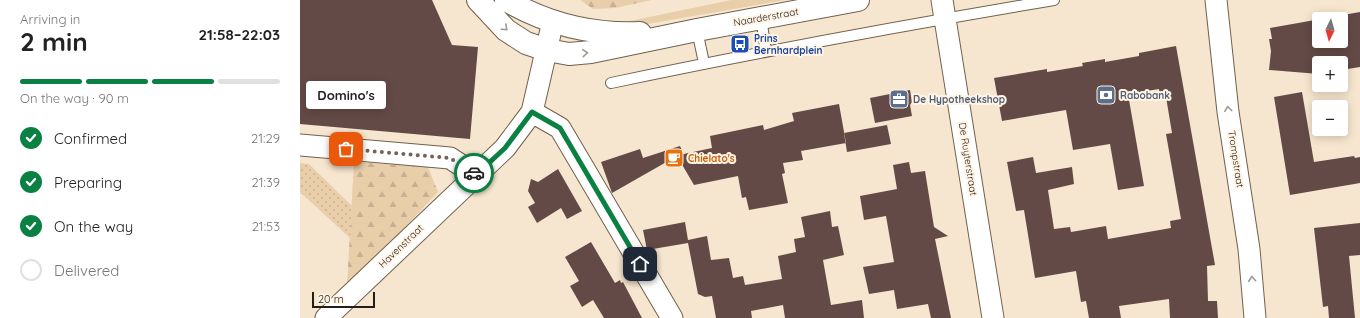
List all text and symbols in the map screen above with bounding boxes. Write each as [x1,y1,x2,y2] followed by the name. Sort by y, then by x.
[732,5,800,29] street label: Naarderstraat
[20,11,80,27] text: Arriving in
[1312,12,1348,48] north arrow
[1312,12,1348,136] map controls
[500,23,508,31] one-way arrow
[20,25,88,58] text: 2 min
[199,25,280,44] text: 21:58–22:03
[754,32,822,57] place label: Prins Bernhardplein
[729,33,751,55] bus stop icon: Prins Bernhardplein
[582,48,588,57] one-way arrow
[1312,56,1348,92] button: +
[306,81,386,109] callout: Domino's
[1095,84,1117,106] bank icon: Rabobank
[317,87,375,103] text: Domino's
[888,88,910,110] office icon: De Hypotheekshop
[1120,89,1170,102] place label: Rabobank
[20,90,129,106] text: On the way · 90 m
[913,93,1005,106] place label: De Hypotheekshop
[1312,100,1348,136] button: −
[1224,106,1233,112] one-way arrow
[956,121,980,197] street label: De Ruyterstraat
[20,127,42,149] icon: check
[54,129,127,148] text: Confirmed
[1225,129,1247,189] street label: Trompstraat
[251,130,280,146] text: 21:29
[329,132,363,166] pin
[335,138,357,160] icon: bag
[663,147,685,169] cafe icon: Chielato's
[688,152,735,165] place label: Chielato's
[454,153,494,193] courier
[463,162,485,184] icon: car
[20,171,42,193] icon: check
[54,173,122,192] text: Preparing
[251,174,280,190] text: 21:39
[20,215,42,237] icon: check
[54,217,133,236] text: On the way
[252,218,280,234] text: 21:53
[376,221,427,271] street label: Havenstraat
[623,247,657,281] pin
[629,253,651,275] icon: home
[54,261,119,280] text: Delivered
[1248,276,1257,282] one-way arrow
[312,290,375,309] scale bar
[318,292,344,306] text: 20 m

